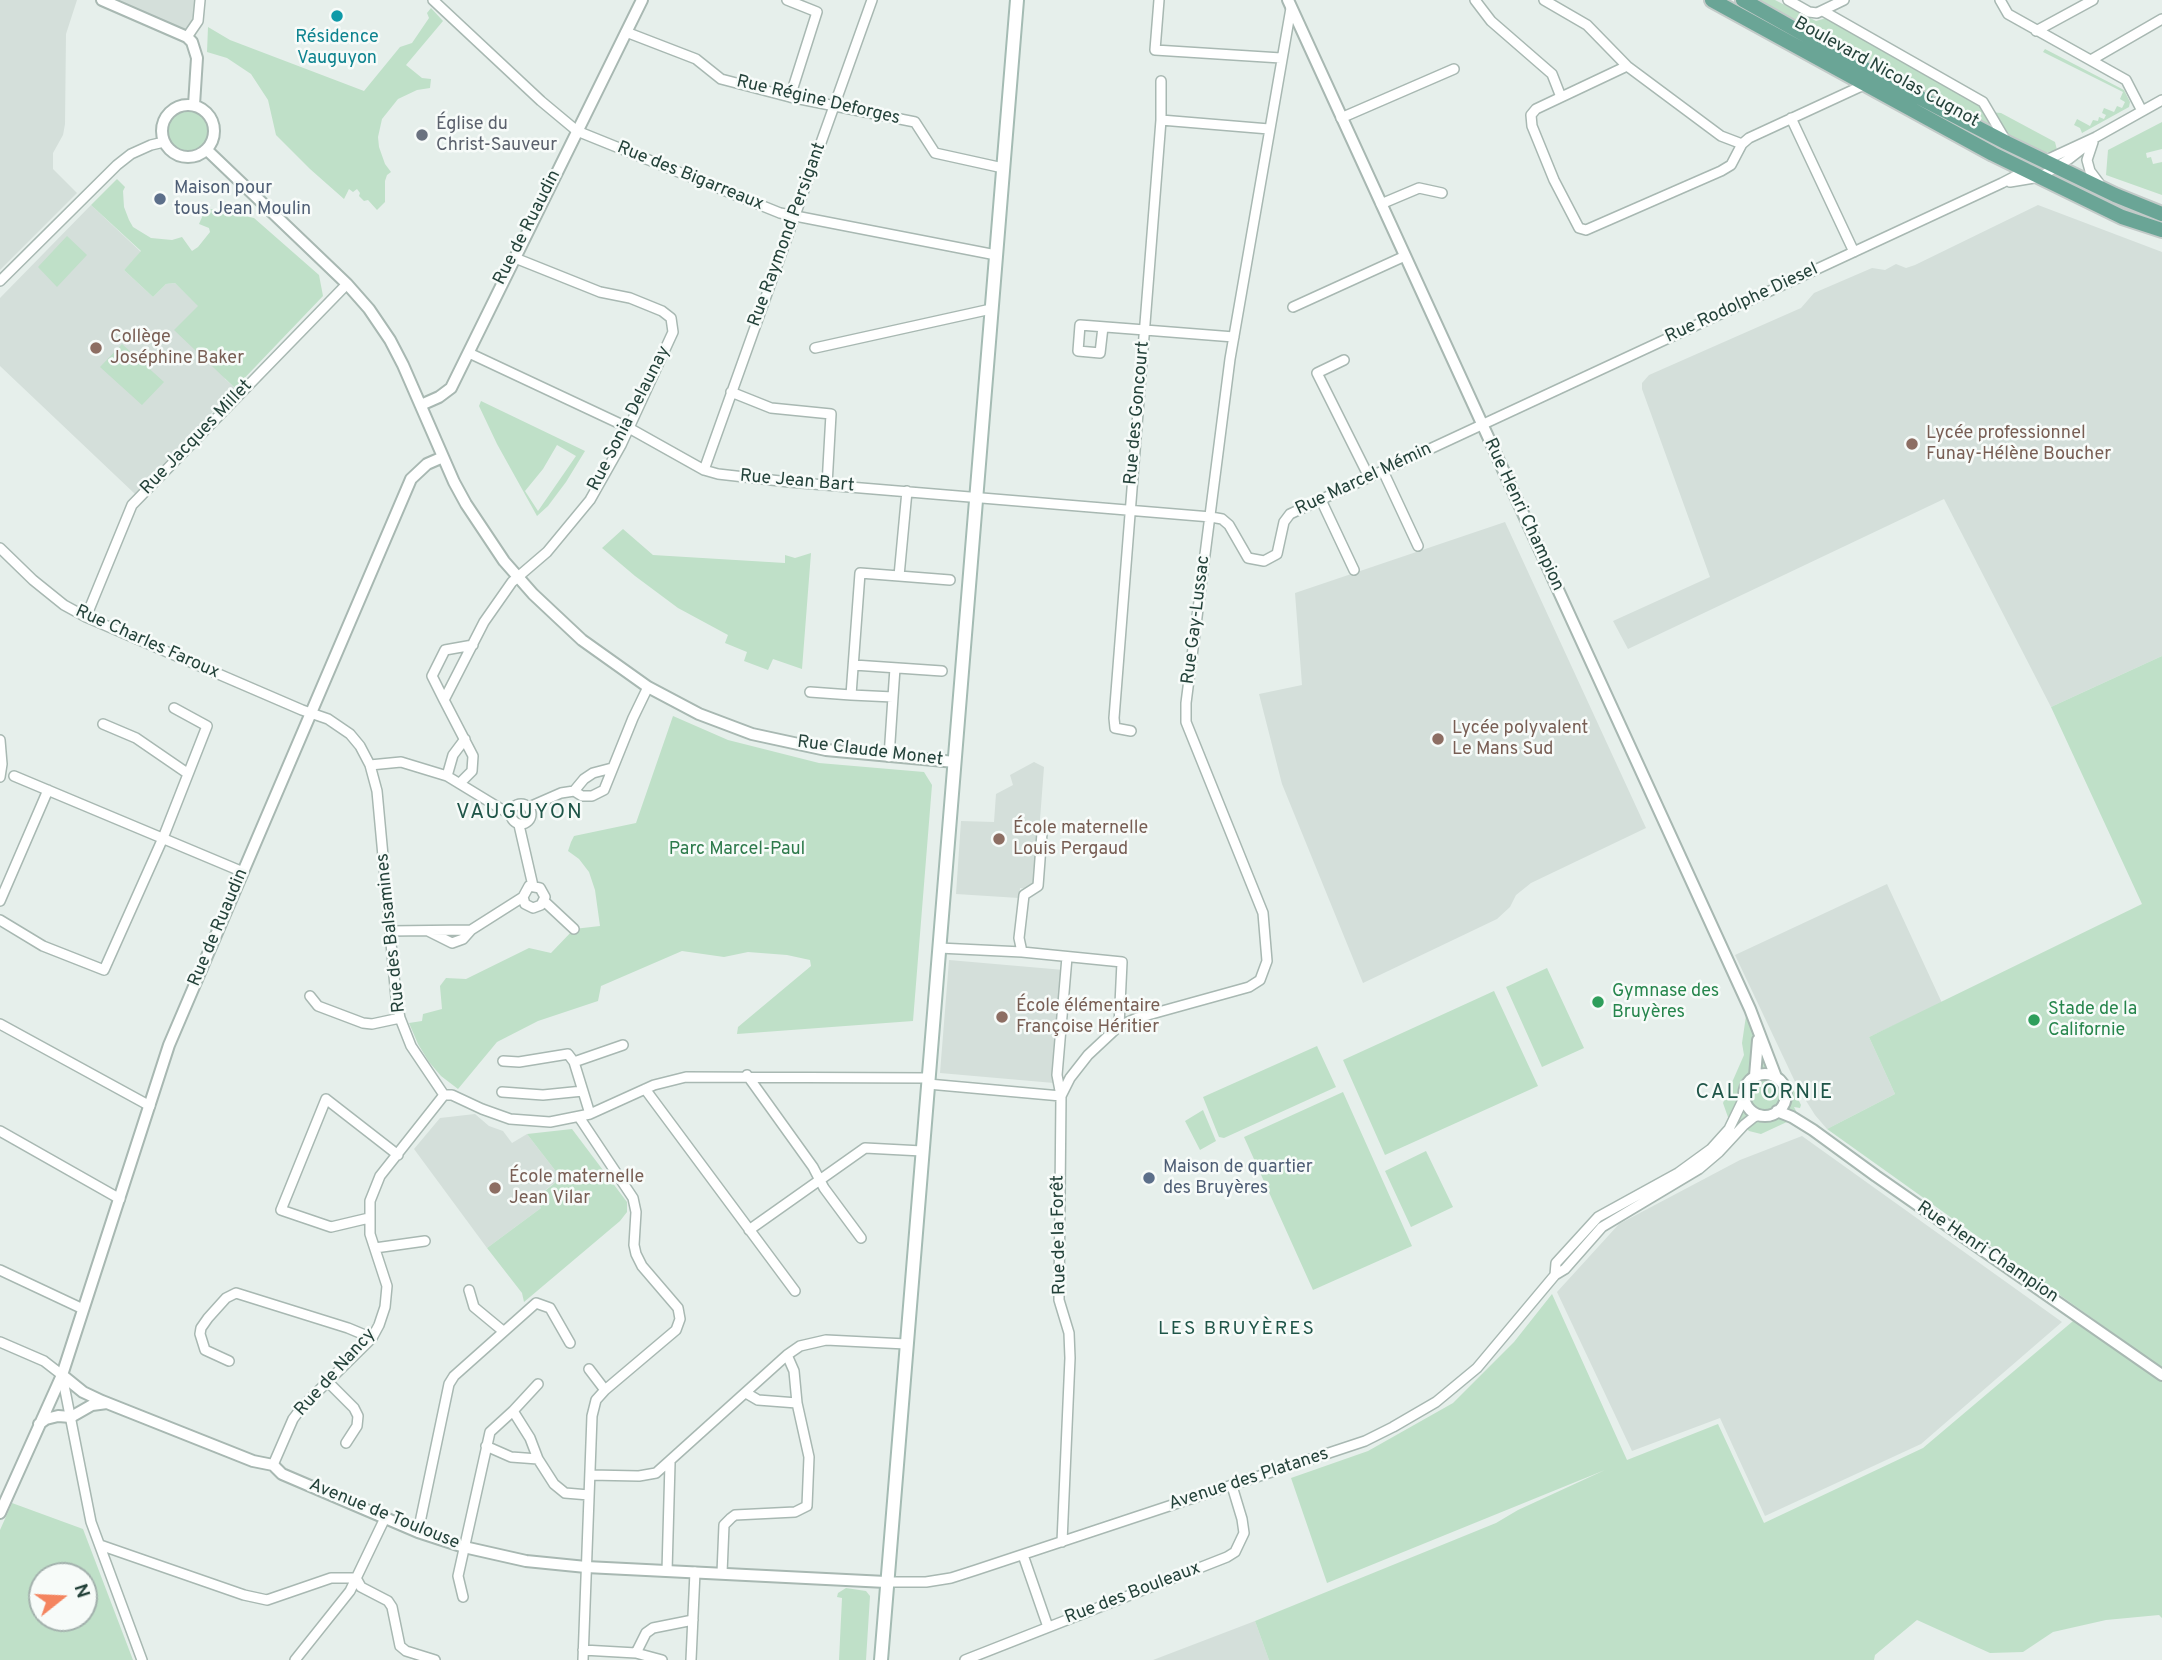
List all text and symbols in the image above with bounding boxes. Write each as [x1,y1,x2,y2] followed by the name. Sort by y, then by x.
[329,8,345,24] marker: Résidence Vauguyon
[1790,13,1982,133] street label: Boulevard Nicolas Cugnot
[295,27,379,70] place label: Résidence Vauguyon
[734,72,902,130] street label: Rue Régine Deforges
[436,114,557,156] place label: Église du Christ-Sauveur
[414,127,430,143] marker: Église du Christ-Sauveur
[613,138,767,216] street label: Rue des Bigarreaux
[745,140,831,330] street label: Rue Raymond Persigant
[490,167,566,289] street label: Rue de Ruaudin
[174,178,311,220] place label: Maison pour tous Jean Moulin
[152,191,168,207] marker: Maison pour tous Jean Moulin
[1662,259,1822,349] street label: Rue Rodolphe Diesel
[110,327,244,370] place label: Collège Joséphine Baker
[88,340,104,356] marker: Collège Joséphine Baker
[1121,340,1155,486] street label: Rue des Goncourt
[584,343,676,495] street label: Rue Sonia Delaunay
[137,376,257,500] street label: Rue Jacques Millet
[1926,423,2111,466] place label: Lycée professionnel Funay-Hélène Boucher
[1478,435,1568,595] street label: Rue Henri Champion
[1904,436,1920,452] marker: Lycée professionnel Funay-Hélène Boucher
[1292,439,1436,521] street label: Rue Marcel Mémin
[739,466,855,498] street label: Rue Jean Bart
[1178,554,1216,686] street label: Rue Gay-Lussac
[72,601,222,685] street label: Rue Charles Faroux
[1452,718,1588,760] place label: Lycée polyvalent Le Mans Sud
[1430,731,1446,747] marker: Lycée polyvalent Le Mans Sud
[796,732,944,772] street label: Rue Claude Monet
[457,801,583,827] district label: VAUGUYON
[1013,818,1148,860] place label: École maternelle Louis Pergaud
[991,831,1007,847] marker: École maternelle Louis Pergaud
[669,839,805,861] park label: Parc Marcel-Paul
[373,852,411,1014] street label: Rue des Balsamines
[184,866,254,990] street label: Rue de Ruaudin
[1612,981,1719,1024] place label: Gymnase des Bruyères
[1590,994,1606,1010] marker: Gymnase des Bruyères
[1016,996,1160,1038] place label: École élémentaire Françoise Héritier
[2048,999,2137,1042] place label: Stade de la Californie
[994,1009,1010,1025] marker: École élémentaire Françoise Héritier
[2026,1012,2042,1028] marker: Stade de la Californie
[1697,1081,1833,1107] district label: CALIFORNIE
[1163,1157,1313,1200] place label: Maison de quartier des Bruyères
[509,1167,644,1210] place label: École maternelle Jean Vilar
[1141,1170,1157,1186] marker: Maison de quartier des Bruyères
[1048,1175,1072,1295] street label: Rue de la Forêt
[487,1180,503,1196] marker: École maternelle Jean Vilar
[1912,1198,2062,1308] street label: Rue Henri Champion
[1160,1319,1314,1341] district label: LES BRUYÈRES
[291,1325,381,1421] street label: Rue de Nancy
[1166,1444,1332,1516] street label: Avenue des Platanes
[306,1475,462,1555] street label: Avenue de Toulouse
[1062,1558,1204,1630] street label: Rue des Bouleaux
[28,1562,98,1632] north arrow
[68,1581,95,1601] text: N

